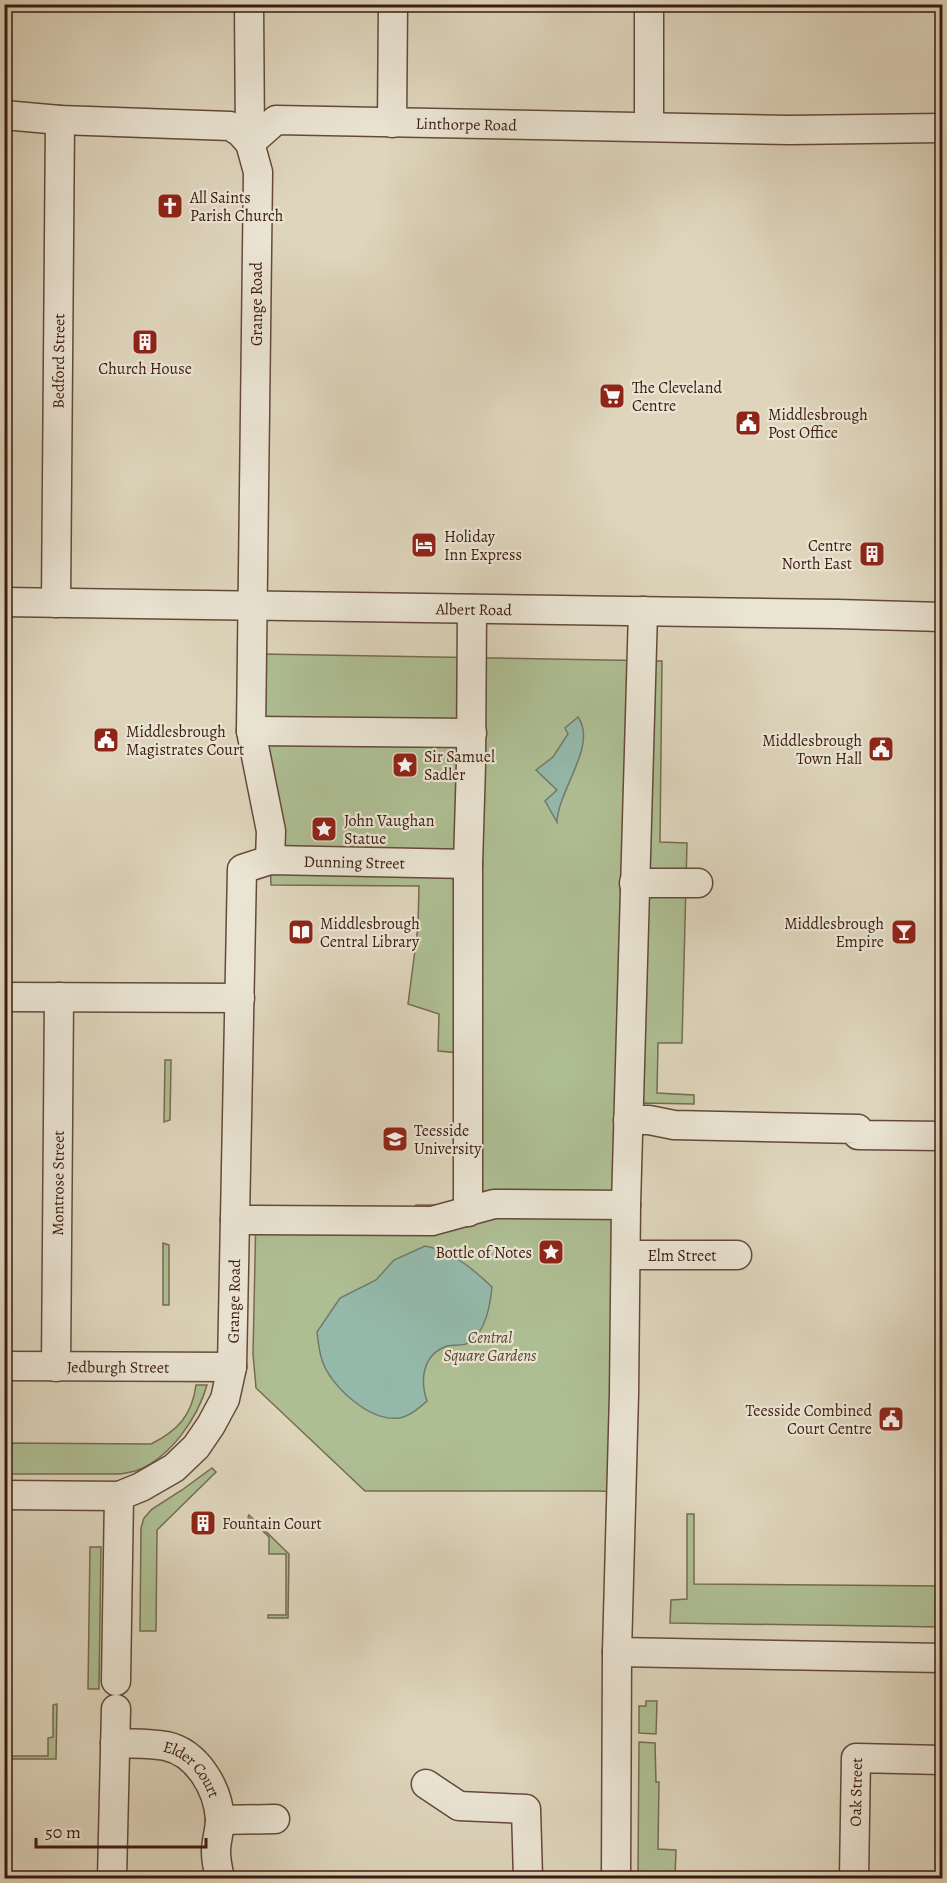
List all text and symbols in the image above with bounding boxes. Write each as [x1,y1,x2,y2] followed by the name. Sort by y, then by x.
[415,113,518,137] street label: Linthorpe Road
[189,187,284,227] place label: All Saints Parish Church
[155,191,185,221] church icon: All Saints Parish Church
[246,261,268,346] street label: Grange Road
[48,313,70,409] street label: Bedford Street
[130,327,160,357] building icon: Church House
[98,358,192,380] place label: Church House
[632,377,722,417] place label: The Cleveland Centre
[597,381,627,411] supermarket icon: The Cleveland Centre
[768,404,868,444] place label: Middlesbrough Post Office
[733,408,763,438] public building icon: Middlesbrough Post Office
[444,526,522,566] place label: Holiday Inn Express
[409,530,439,560] hotel icon: Holiday Inn Express
[781,535,852,575] place label: Centre North East
[857,539,887,569] building icon: Centre North East
[435,598,513,621] street label: Albert Road
[126,721,244,761] place label: Middlesbrough Magistrates Court
[91,725,121,755] public building icon: Middlesbrough Magistrates Court
[762,730,862,770] place label: Middlesbrough Town Hall
[866,734,896,764] public building icon: Middlesbrough Town Hall
[424,746,495,786] place label: Sir Samuel Sadler
[390,750,420,780] place icon: Sir Samuel Sadler
[344,810,435,850] place label: John Vaughan Statue
[309,814,339,844] place icon: John Vaughan Statue
[303,851,405,875] street label: Dunning Street
[320,913,420,953] place label: Middlesbrough Central Library
[784,913,884,953] place label: Middlesbrough Empire
[286,917,316,947] library icon: Middlesbrough Central Library
[889,917,919,947] bar icon: Middlesbrough Empire
[414,1120,482,1160] place label: Teesside University
[380,1124,410,1154] school or university icon: Teesside University
[47,1130,70,1236] street label: Montrose Street
[536,1237,566,1267] place icon: Bottle of Notes
[435,1242,532,1264] place label: Bottle of Notes
[647,1245,717,1267] street label: Elm Street
[222,1258,246,1344] street label: Grange Road
[443,1327,537,1367] park label: Central Square Gardens
[67,1356,169,1379] street label: Jedburgh Street
[745,1400,872,1440] place label: Teesside Combined Court Centre
[876,1404,906,1434] public building icon: Teesside Combined Court Centre
[188,1508,218,1538] building icon: Fountain Court
[222,1513,322,1535] place label: Fountain Court
[161,1736,225,1801] street label: Elder Court
[845,1757,868,1827] street label: Oak Street
[36,1811,206,1849] scale bar
[45,1820,81,1844] text: 50 m

